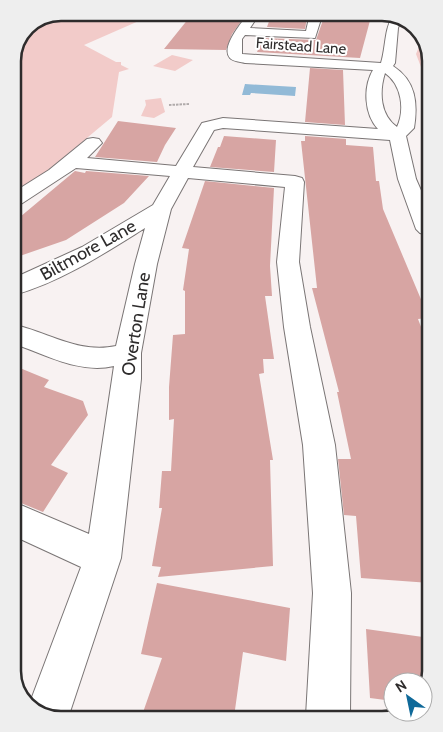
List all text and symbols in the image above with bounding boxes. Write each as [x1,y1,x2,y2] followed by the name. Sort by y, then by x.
[255,34,347,58] street label: Fairstead Lane
[36,215,140,285] street label: Biltmore Lane
[117,271,155,377] street label: Overton Lane
[383,672,433,722] north arrow
[392,676,410,696] text: N

